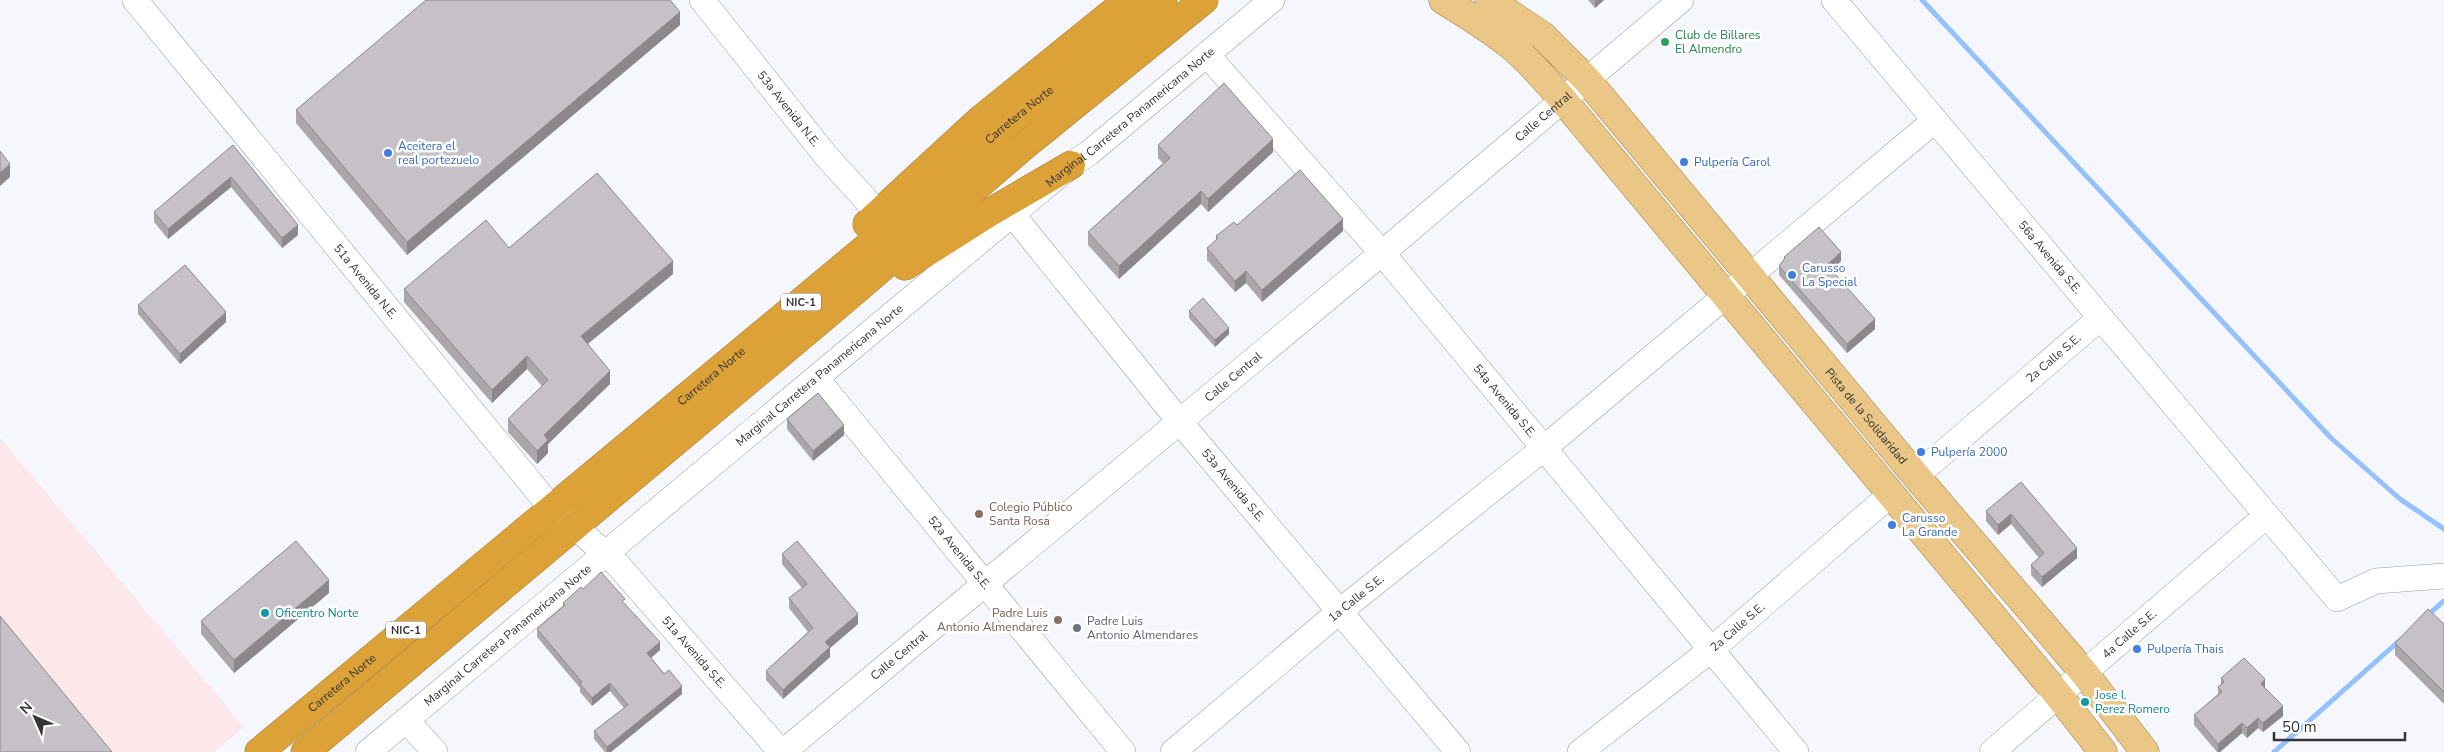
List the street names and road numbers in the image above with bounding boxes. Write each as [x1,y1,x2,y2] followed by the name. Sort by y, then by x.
[1042,43,1218,191] street label: Marginal Carretera Panamericana Norte
[754,68,824,150] street label: 53a Avenida N.E.
[981,82,1057,148] street label: Carretera Norte
[1511,87,1576,145] street label: Calle Central
[2015,217,2085,297] street label: 56a Avenida S.E.
[330,241,401,322] street label: 51a Avenida N.E.
[781,294,821,310] road number: NIC-1
[732,301,906,450] street label: Marginal Carretera Panamericana Norte
[2023,330,2084,386] street label: 2a Calle S.E.
[674,343,749,409] street label: Carretera Norte
[1201,348,1266,405] street label: Calle Central
[1470,361,1540,441] street label: 54a Avenida S.E.
[1821,365,1911,468] street label: Pista de la Solidaridad
[1198,445,1269,525] street label: 53a Avenida S.E.
[924,513,994,593] street label: 52a Avenida S.E.
[421,561,595,710] street label: Marginal Carretera Panamericana Norte
[1325,571,1387,626] street label: 1a Calle S.E.
[1707,599,1768,655] street label: 2a Calle S.E.
[2098,606,2160,662] street label: 4a Calle S.E.
[658,613,730,692] street label: 51a Avenida S.E.
[386,622,426,638] road number: NIC-1
[867,626,931,684] street label: Calle Central
[305,650,380,716] street label: Carretera Norte

